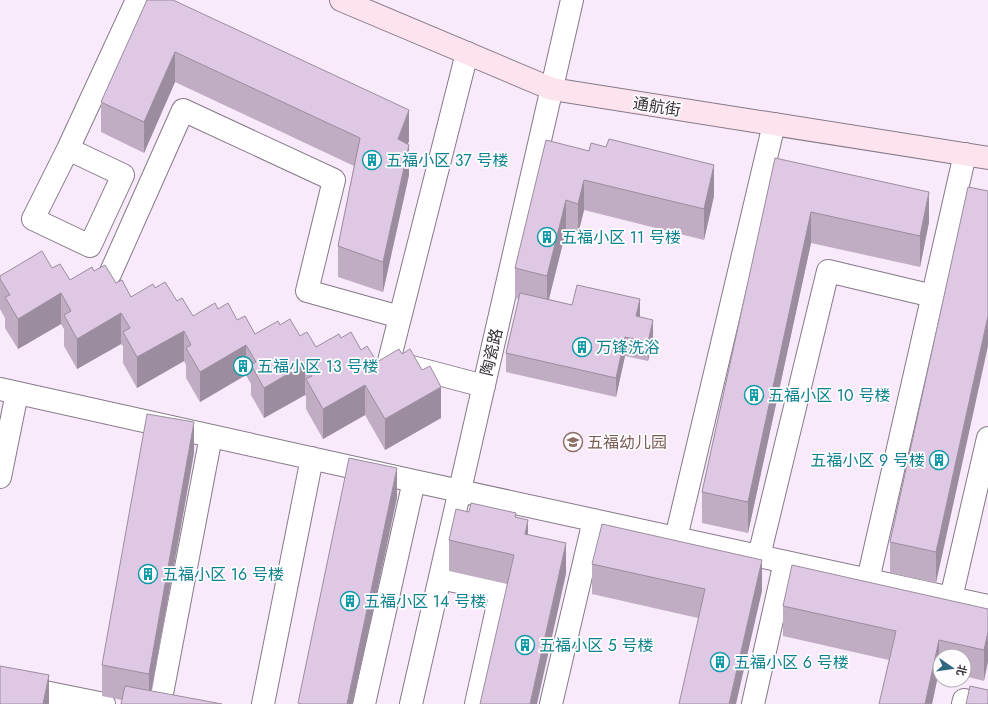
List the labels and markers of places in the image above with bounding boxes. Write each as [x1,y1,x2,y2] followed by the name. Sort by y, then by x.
[361,149,383,171] building icon: 五福小区 37 号楼
[386,149,509,172] place label: 五福小区 37 号楼
[536,226,558,248] building icon: 五福小区 11 号楼
[561,226,681,249] place label: 五福小区 11 号楼
[571,336,593,358] building icon: 万锋洗浴
[596,336,660,359] place label: 万锋洗浴
[232,355,254,377] building icon: 五福小区 13 号楼
[257,355,379,378] place label: 五福小区 13 号楼
[743,384,765,406] building icon: 五福小区 10 号楼
[768,384,890,407] place label: 五福小区 10 号楼
[562,431,584,453] school or university icon: 五福幼儿园
[587,431,667,454] place label: 五福幼儿园
[810,449,925,472] place label: 五福小区 9 号楼
[928,449,950,471] building icon: 五福小区 9 号楼
[137,563,159,585] building icon: 五福小区 16 号楼
[162,563,284,586] place label: 五福小区 16 号楼
[339,590,361,612] building icon: 五福小区 14 号楼
[364,590,486,613] place label: 五福小区 14 号楼
[514,634,536,656] building icon: 五福小区 5 号楼
[539,634,654,657] place label: 五福小区 5 号楼
[709,651,731,673] building icon: 五福小区 6 号楼
[734,651,849,674] place label: 五福小区 6 号楼

